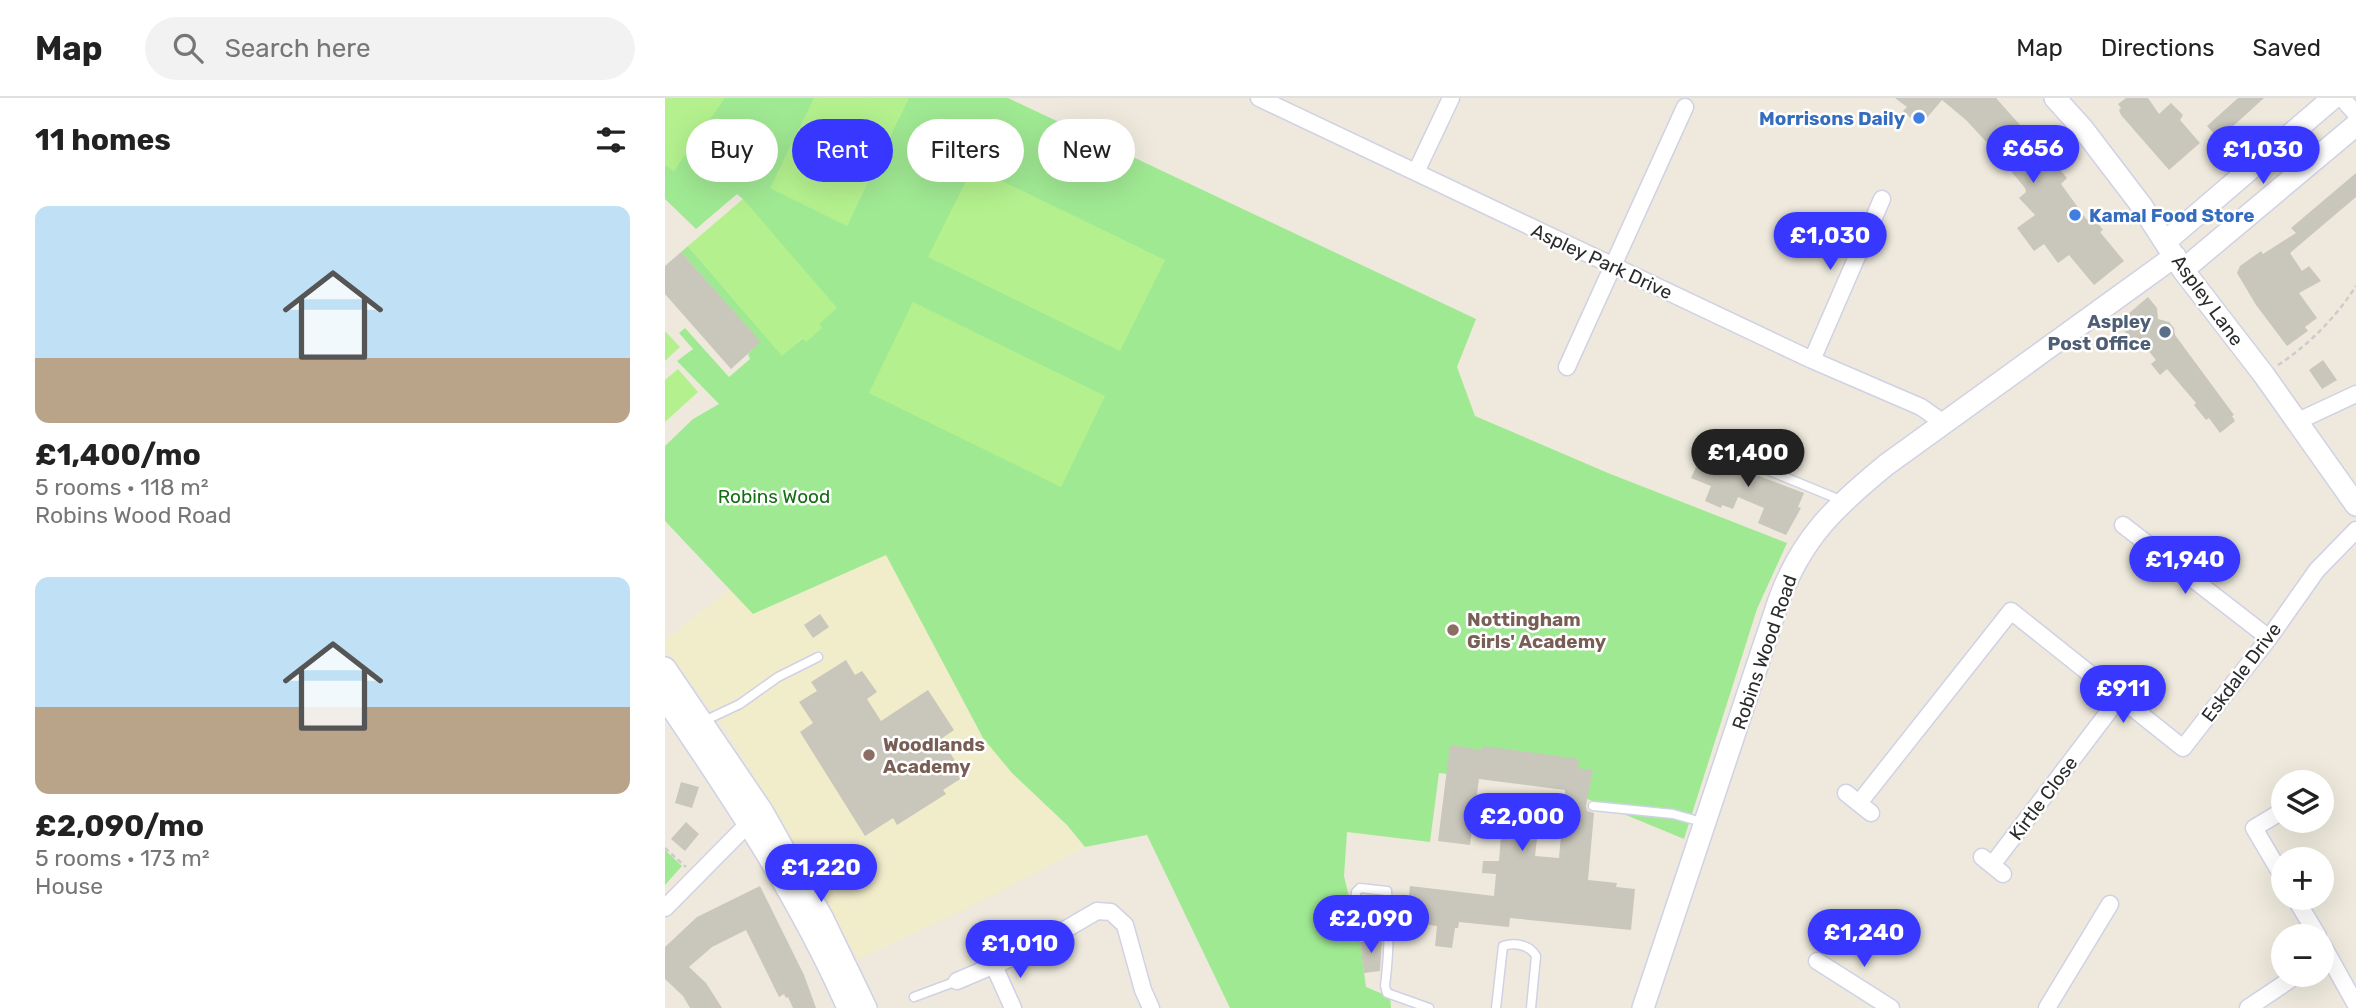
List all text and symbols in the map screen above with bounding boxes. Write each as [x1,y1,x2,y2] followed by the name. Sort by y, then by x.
[145,17,635,80] search box
[35,29,103,68] text: Map
[169,29,207,67] icon: search
[225,33,370,64] text: Search here
[2016,34,2063,62] text: Map
[2101,34,2214,62] text: Directions
[2252,34,2321,62] text: Saved
[1759,107,1906,130] place label: Morrisons Daily
[1911,110,1927,126] marker: Morrisons Daily
[686,119,778,182] chip: Buy
[792,119,893,182] chip: Rent
[907,119,1024,182] chip: Filters
[1038,119,1135,182] chip: New
[592,121,630,159] icon: filters
[35,122,171,158] text: 11 homes
[1992,126,2074,185] pin: £656
[2206,126,2320,186] pin: £1,030
[2002,134,2064,162] text: £656
[2223,135,2303,163] text: £1,030
[2089,204,2255,227] place label: Kamal Food Store
[2067,207,2083,223] marker: Kamal Food Store
[1773,212,1887,272] pin: £1,030
[1528,219,1676,304] street label: Aspley Park Drive
[1790,221,1870,249] text: £1,030
[2167,250,2248,350] street label: Aspley Lane
[270,252,396,378] icon: home
[2048,310,2152,355] place label: Aspley Post Office
[2157,324,2173,340] marker: Aspley Post Office
[1691,430,1805,489] pin: £1,400
[35,437,201,473] text: £1,400/mo
[1707,438,1789,466] text: £1,400
[35,473,209,501] text: 5 rooms · 118 m²
[718,485,830,508] park label: Robins Wood
[35,501,231,529] text: Robins Wood Road
[2128,536,2242,596] pin: £1,940
[2145,545,2225,573] text: £1,940
[1727,572,1802,733] street label: Robins Wood Road
[1467,608,1607,653] place label: Nottingham Girls' Academy
[2197,618,2286,726] street label: Eskdale Drive
[1445,622,1461,638] marker: Nottingham Girls' Academy
[270,623,396,749] icon: home
[2082,666,2164,725] pin: £911
[2096,674,2150,702] text: £911
[883,733,985,778] place label: Woodlands Academy
[861,747,877,763] marker: Woodlands Academy
[2004,752,2082,845] street label: Kirtle Close
[2271,770,2334,987] map controls
[2271,770,2334,833] button: layers
[1465,794,1579,853] pin: £2,000
[1480,802,1564,830] text: £2,000
[35,808,204,844] text: £2,090/mo
[35,844,210,872] text: 5 rooms · 173 m²
[764,844,878,904] pin: £1,220
[2271,847,2334,910] button: +
[781,853,861,881] text: £1,220
[35,872,103,900] text: House
[1314,896,1428,955] pin: £2,090
[1329,904,1413,932] text: £2,090
[1807,910,1921,969] pin: £1,240
[1824,918,1904,946] text: £1,240
[963,920,1077,980] pin: £1,010
[2271,924,2334,987] button: −
[982,929,1058,957] text: £1,010

